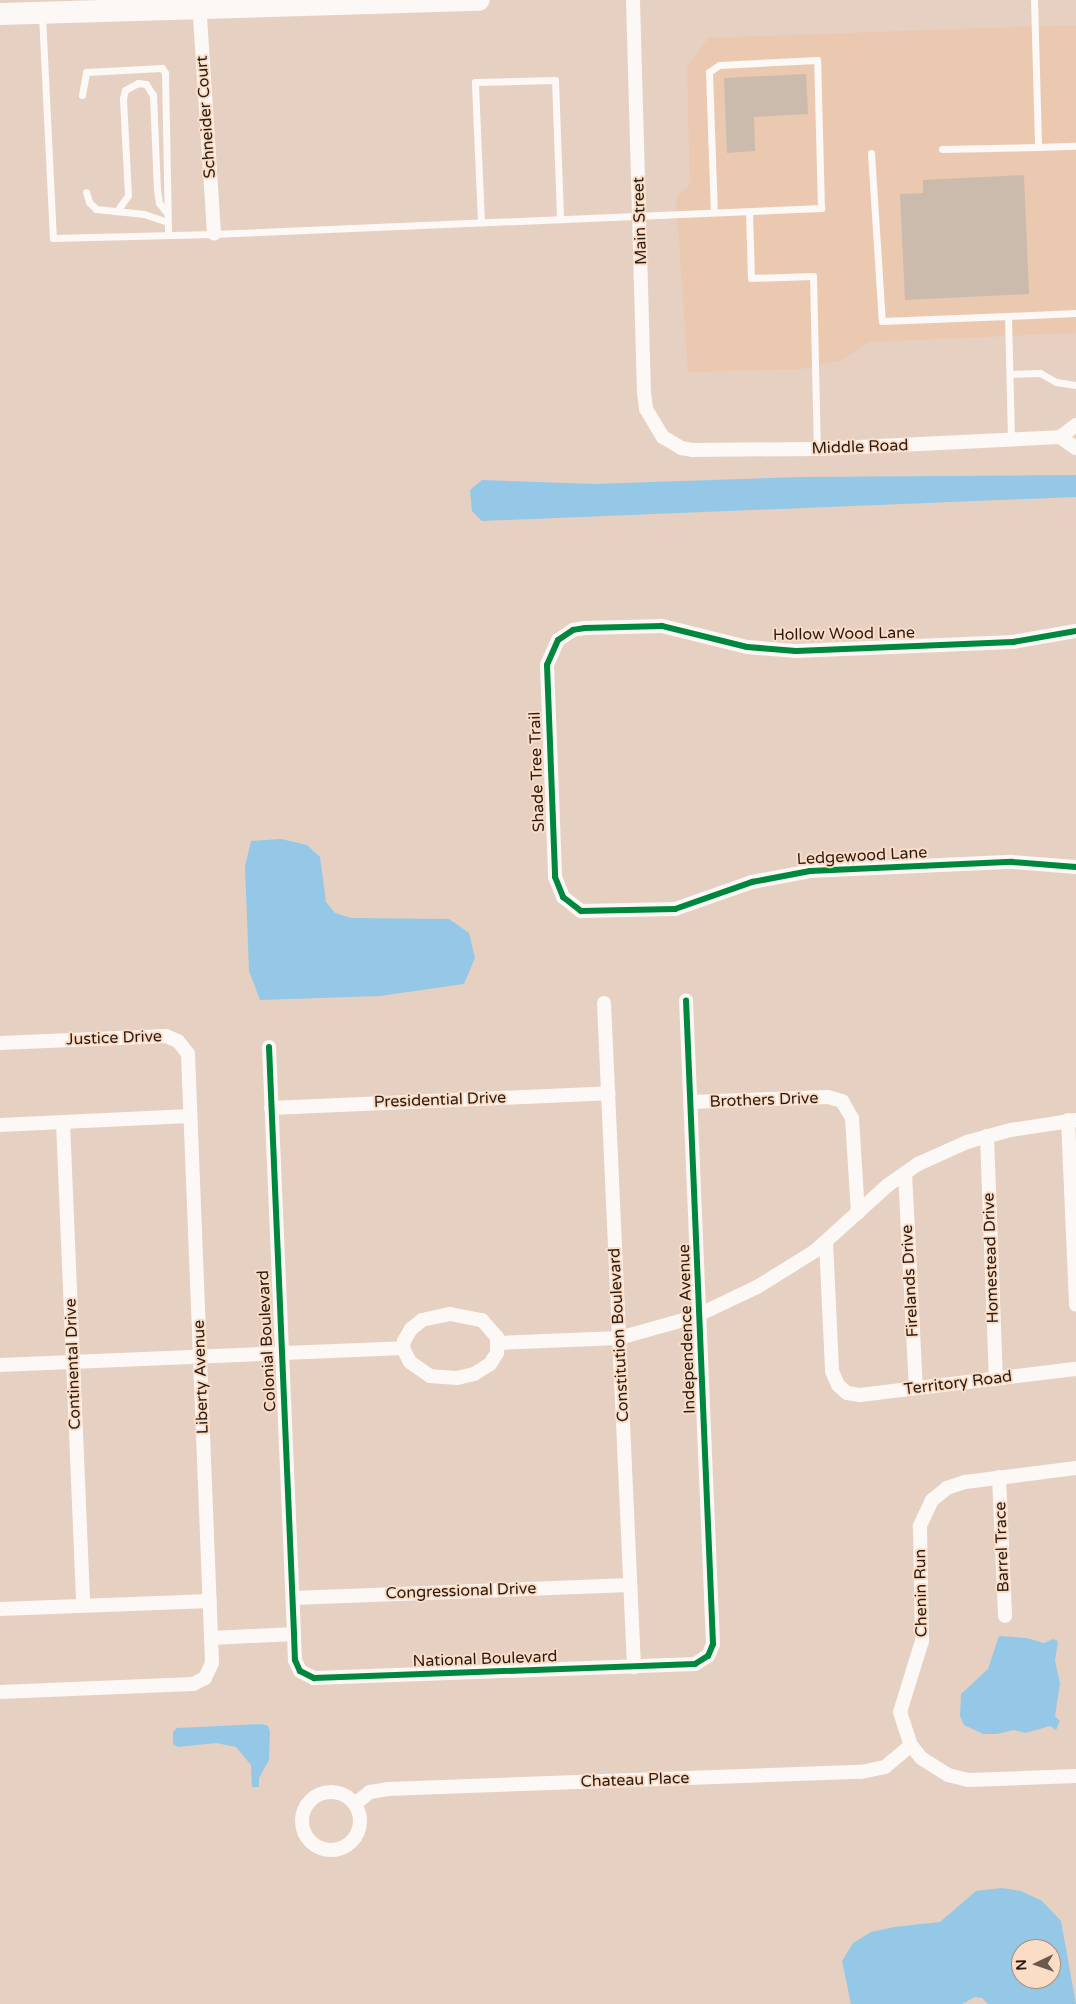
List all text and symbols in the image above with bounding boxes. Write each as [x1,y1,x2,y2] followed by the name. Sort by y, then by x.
[192,55,220,179] street label: Schneider Court
[629,177,651,265] street label: Main Street
[811,436,909,458] street label: Middle Road
[773,623,915,645] street label: Hollow Wood Lane
[525,711,549,833] street label: Shade Tree Trail
[796,843,928,869] street label: Ledgewood Lane
[66,1027,162,1049] street label: Justice Drive
[373,1088,507,1112] street label: Presidential Drive
[709,1089,819,1111] street label: Brothers Drive
[979,1192,1003,1324] street label: Homestead Drive
[897,1224,923,1338] street label: Firelands Drive
[674,1244,700,1414] street label: Independence Avenue
[605,1247,633,1423] street label: Constitution Boulevard
[254,1270,280,1412] street label: Colonial Boulevard
[61,1298,85,1430] street label: Continental Drive
[189,1319,213,1435] street label: Liberty Avenue
[903,1367,1013,1399] street label: Territory Road
[991,1501,1013,1593] street label: Barrel Trace
[911,1549,931,1637] street label: Chenin Run
[385,1579,537,1603] street label: Congressional Drive
[412,1647,558,1671] street label: National Boulevard
[580,1769,690,1791] street label: Chateau Place
[1011,1939,1061,1989] north arrow
[1013,1959,1030,1971] text: N

